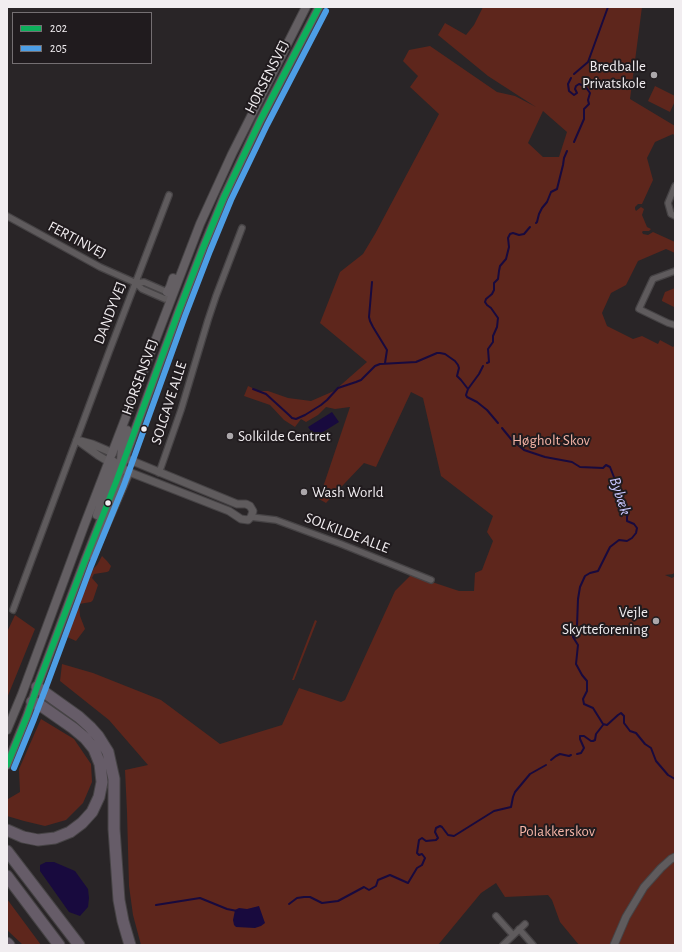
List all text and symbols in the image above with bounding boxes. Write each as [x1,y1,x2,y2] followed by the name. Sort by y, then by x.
[12,12,152,64] legend
[50,22,67,34] text: 202
[241,37,293,117] street label: HORSENSVEJ
[50,42,67,54] text: 205
[582,57,646,92] place label: Bredballe Privatskole
[649,70,659,80] marker: Bredballe Privatskole
[45,217,109,263] street label: FERTINVEJ
[90,279,130,347] street label: DANDYVEJ
[118,336,162,418] street label: HORSENSVEJ
[147,359,191,447] street label: SOLGAVE ALLE
[139,424,149,434] unlabelled marker
[238,427,331,445] place label: Solkilde Centret
[225,431,235,441] marker: Solkilde Centret
[512,431,590,449] park label: Høgholt Skov
[605,475,635,517] water label: Bybæk
[312,483,384,501] place label: Wash World
[299,487,309,497] marker: Wash World
[103,498,113,508] unlabelled marker
[302,509,392,557] street label: SOLKILDE ALLE
[562,603,648,638] place label: Vejle Skytteforening
[651,616,661,626] marker: Vejle Skytteforening
[519,822,595,840] park label: Polakkerskov

